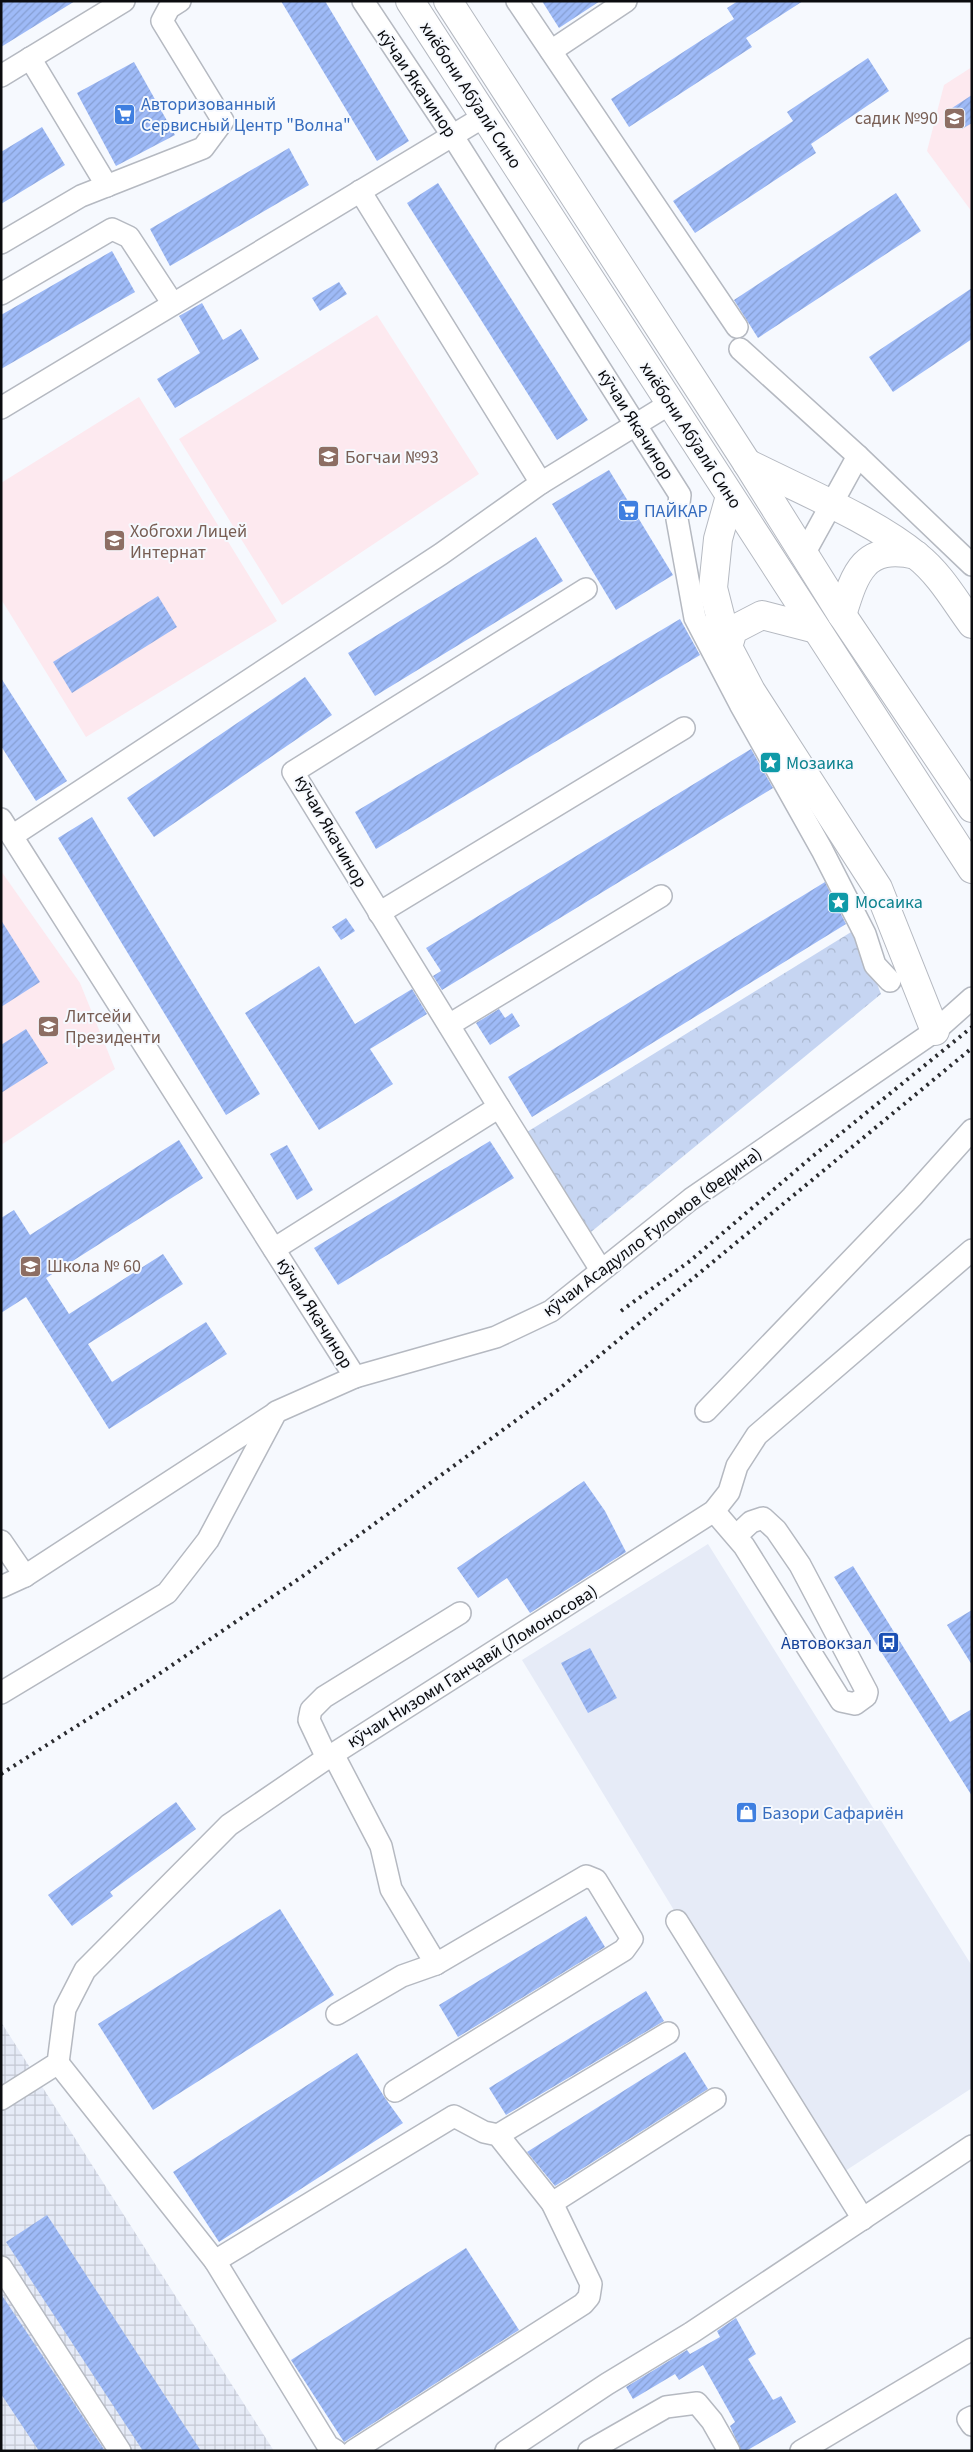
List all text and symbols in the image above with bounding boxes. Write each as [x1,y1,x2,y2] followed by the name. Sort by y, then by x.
[414,17,528,174] street label: хиёбони Абӯалӣ Сино
[371,24,462,143] street label: кӯчаи Якачинор
[141,92,351,138] place label: Авторизованный Сервисный Центр "Волна"
[113,102,137,126] supermarket icon: Авторизованный Сервисный Центр "Волна"
[855,106,938,131] place label: садик №90
[942,106,966,130] school or university icon: садик №90
[634,357,748,514] street label: хиёбони Абӯалӣ Сино
[591,364,680,485] street label: кӯчаи Якачинор
[317,445,341,469] school or university icon: Богчаи №93
[345,445,439,470] place label: Богчаи №93
[616,499,640,523] supermarket icon: ПАЙКАР
[644,499,708,524] place label: ПАЙКАР
[130,519,247,565] place label: Хобгохи Лицей Интернат
[102,529,126,553] school or university icon: Хобгохи Лицей Интернат
[758,751,782,775] place icon: Мозаика
[786,751,854,776] place label: Мозаика
[288,770,373,892] street label: кӯчаи Якачинор
[827,890,851,914] place icon: Мосаика
[855,890,923,915] place label: Мосаика
[65,1004,161,1050] place label: Литсейи Президенти
[37,1014,61,1038] school or university icon: Литсейи Президенти
[538,1142,767,1323] street label: кӯчаи Асадулло Ғуломов (Федина)
[270,1253,359,1374] street label: кӯчаи Якачинор
[19,1254,43,1278] school or university icon: Школа № 60
[47,1254,141,1279] place label: Школа № 60
[342,1579,602,1754] street label: кӯчаи Низоми Ганҷавӣ (Ломоносова)
[781,1631,872,1656] place label: Автовокзал
[876,1631,900,1655] bus stop icon: Автовокзал
[734,1801,758,1825] shop icon: Базори Сафариён
[762,1801,904,1826] place label: Базори Сафариён

